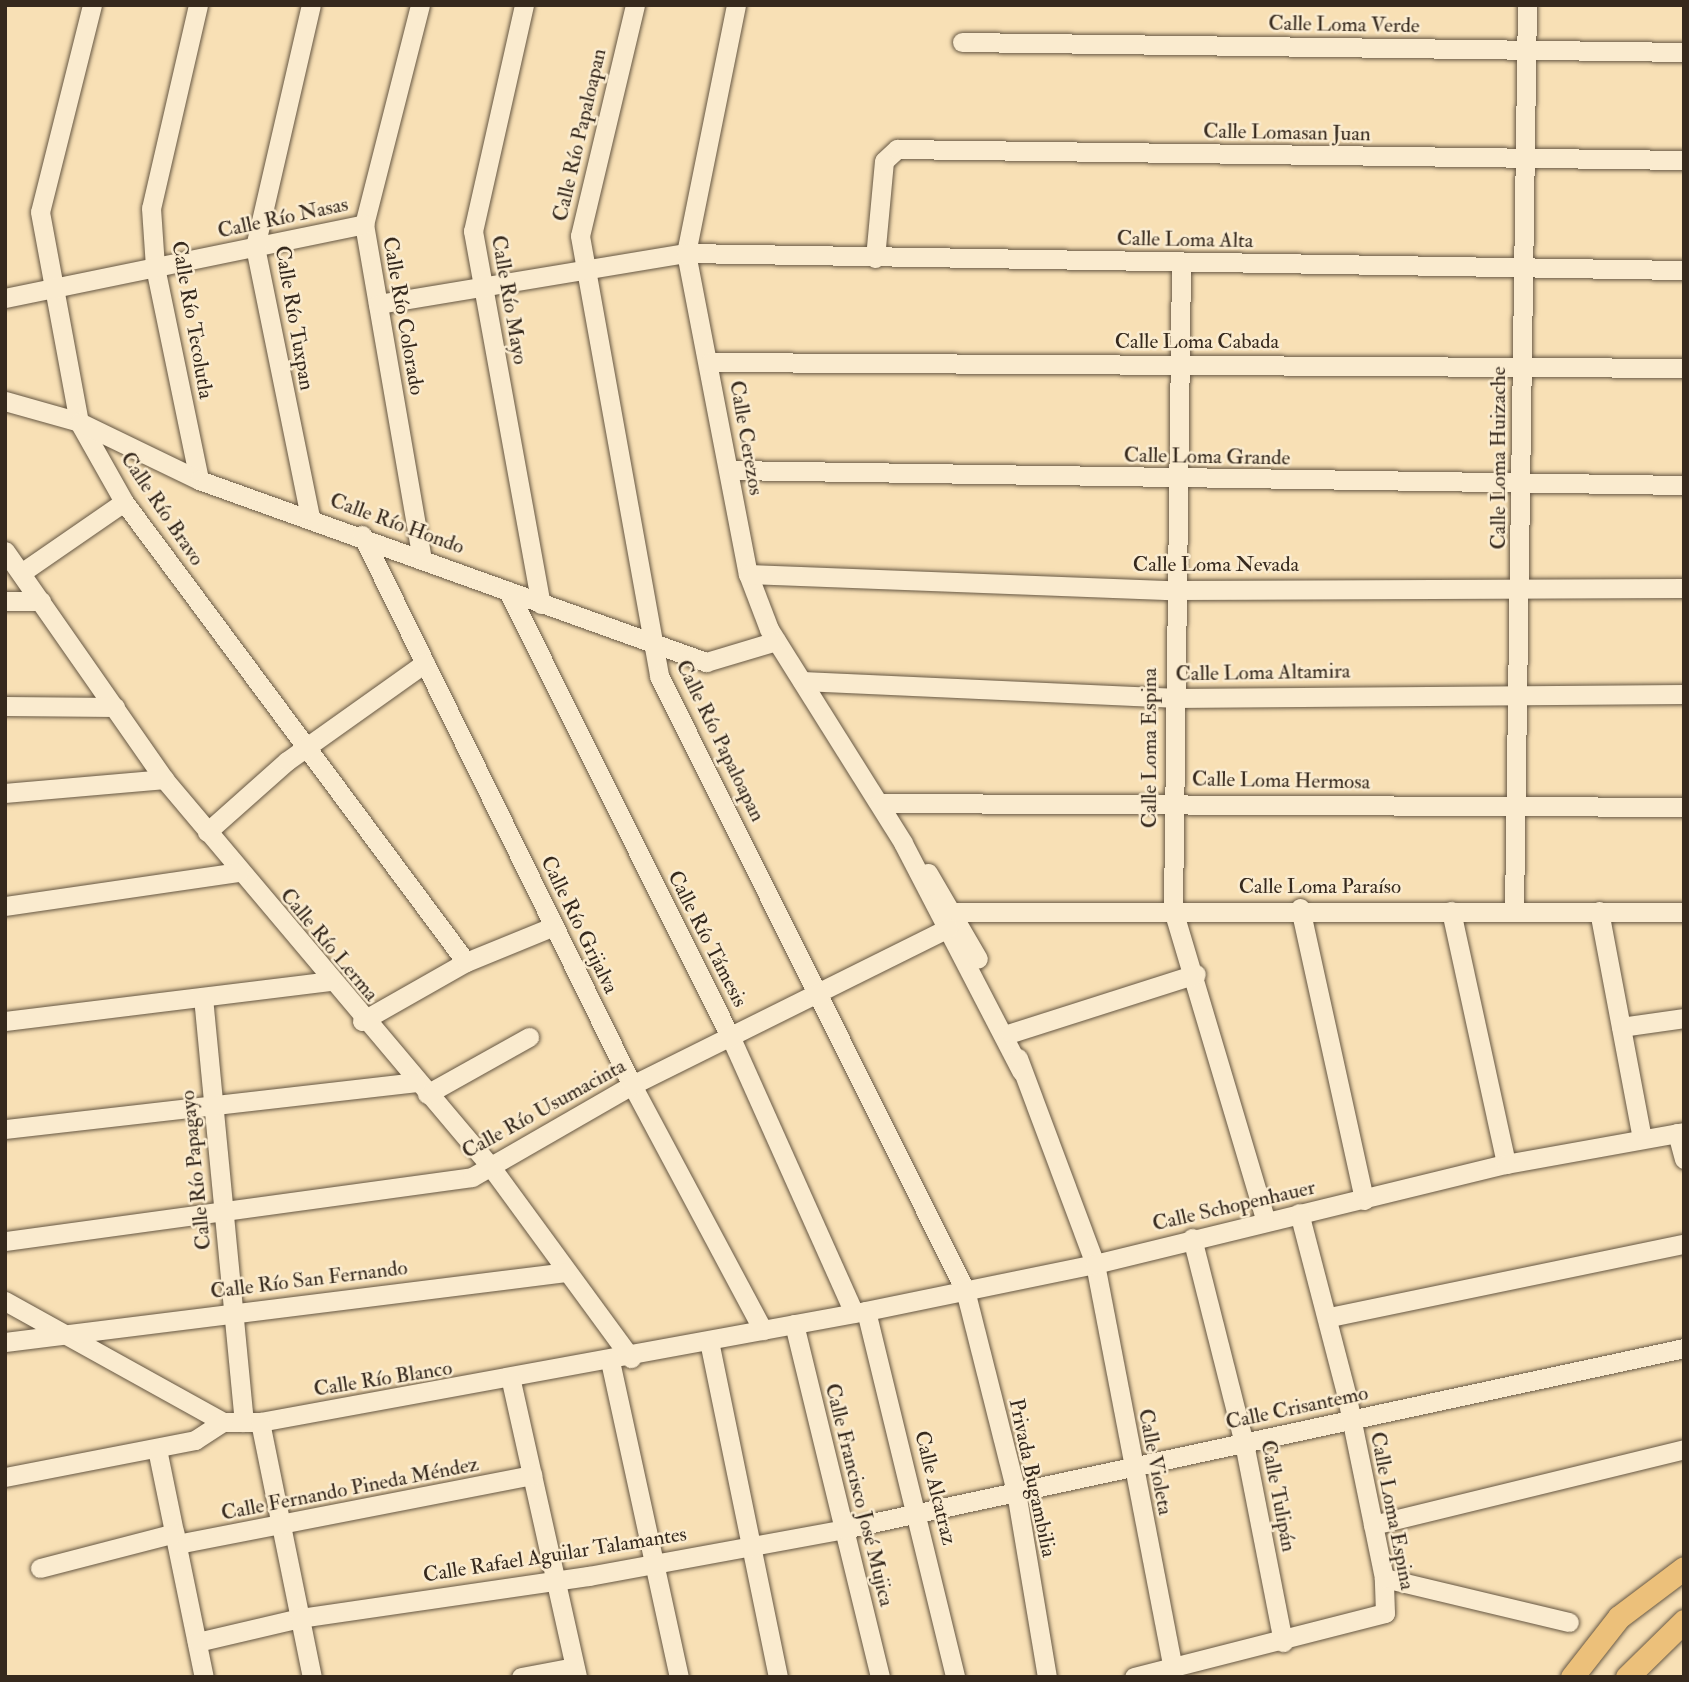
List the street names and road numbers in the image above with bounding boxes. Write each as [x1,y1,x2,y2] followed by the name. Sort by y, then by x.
[1268,11,1420,39] street label: Calle Loma Verde
[548,46,612,224] street label: Calle Río Papaloapan
[1203,119,1371,147] street label: Calle Lomasan Juan
[215,192,351,244] street label: Calle Río Nasas
[1116,226,1254,254] street label: Calle Loma Alta
[485,233,533,367] street label: Calle Río Mayo
[377,235,429,397] street label: Calle Río Colorado
[166,239,218,401] street label: Calle Río Tecolutla
[269,244,319,392] street label: Calle Río Tuxpan
[1115,329,1279,355] street label: Calle Loma Cabada
[1486,366,1512,550] street label: Calle Loma Huizache
[724,379,768,497] street label: Calle Cerezos
[1124,443,1290,471] street label: Calle Loma Grande
[115,447,209,571] street label: Calle Río Bravo
[326,488,468,560] street label: Calle Río Hondo
[1133,552,1299,578] street label: Calle Loma Nevada
[670,656,770,826] street label: Calle Río Papaloapan
[1175,659,1351,687] street label: Calle Loma Altamira
[1137,668,1163,828] street label: Calle Loma Espina
[1192,767,1370,795] street label: Calle Loma Hermosa
[535,852,623,998] street label: Calle Río Grijalva
[662,867,752,1011] street label: Calle Río Támesis
[1239,874,1401,900] street label: Calle Loma Paraíso
[274,883,384,1007] street label: Calle Río Lerma
[458,1054,630,1164] street label: Calle Río Usumacinta
[175,1089,217,1251] street label: Calle Río Papagayo
[1150,1175,1318,1237] street label: Calle Schopenhauer
[209,1255,409,1305] street label: Calle Río San Fernando
[312,1356,454,1402] street label: Calle Río Blanco
[819,1381,899,1609] street label: Calle Francisco José Mujica
[1224,1381,1370,1435] street label: Calle Crisantemo
[1003,1396,1061,1560] street label: Privada Bugambilia
[1132,1407,1178,1517] street label: Calle Violeta
[909,1428,961,1548] street label: Calle Alcatraz
[1364,1430,1420,1592] street label: Calle Loma Espina
[1255,1438,1301,1554] street label: Calle Tulipán
[219,1452,481,1526] street label: Calle Fernando Pineda Méndez
[421,1522,689,1588] street label: Calle Rafael Aguilar Talamantes

